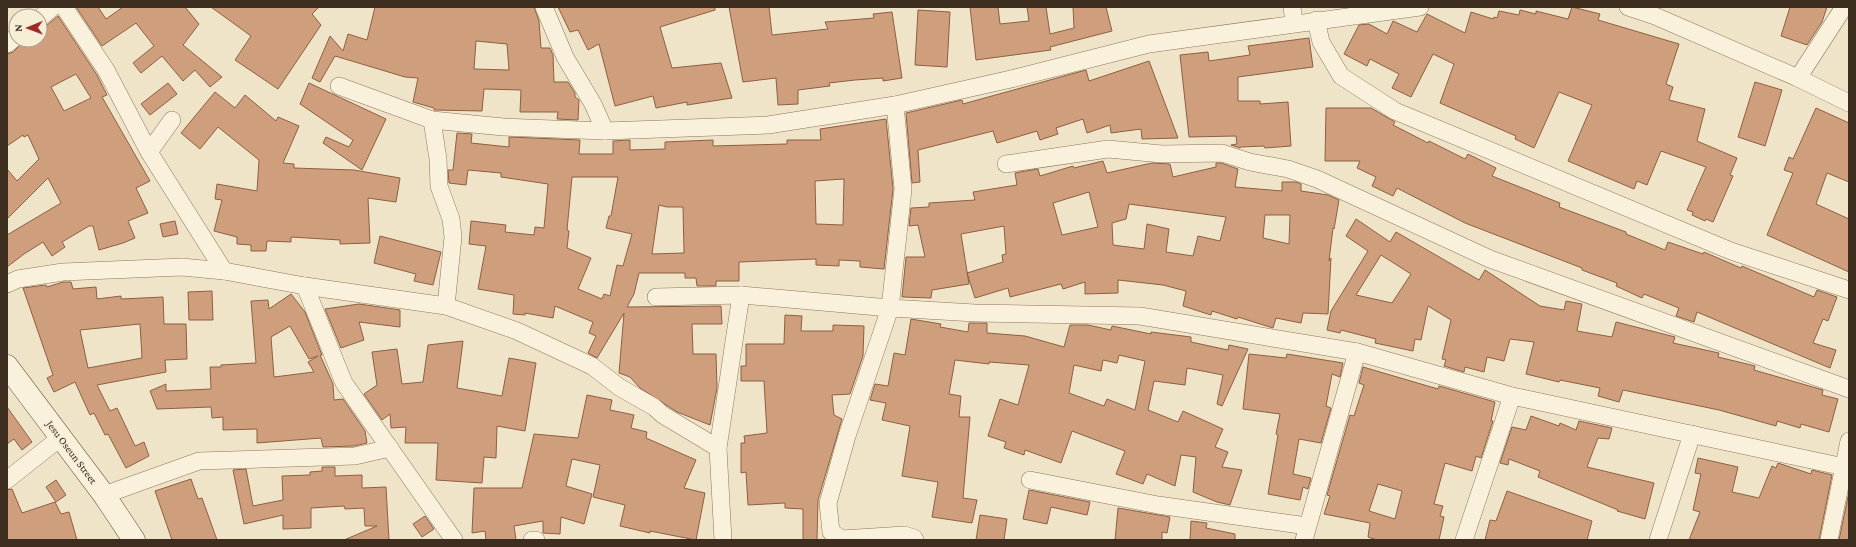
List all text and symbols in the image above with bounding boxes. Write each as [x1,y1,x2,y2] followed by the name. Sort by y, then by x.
[8,8,48,48] north arrow
[12,24,24,32] text: N
[43,417,100,487] street label: Jesu Oseun Street

